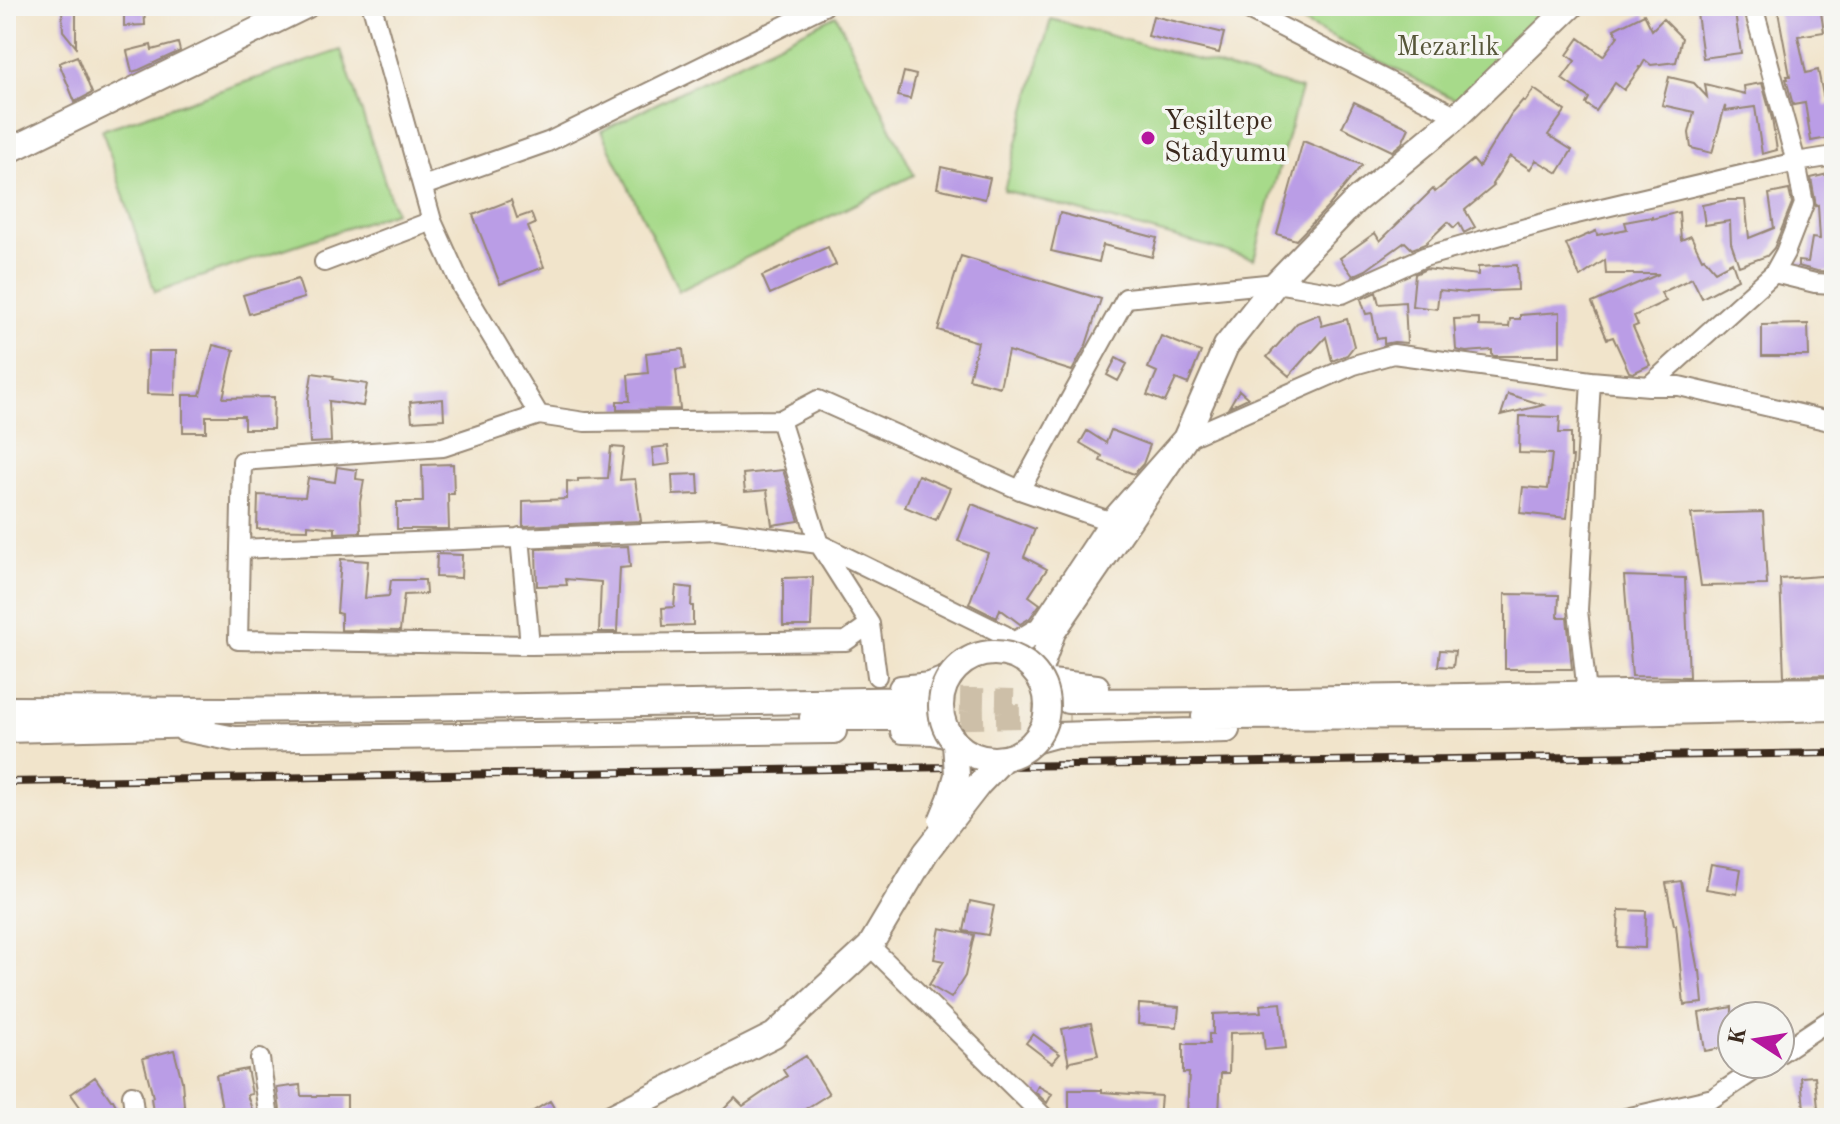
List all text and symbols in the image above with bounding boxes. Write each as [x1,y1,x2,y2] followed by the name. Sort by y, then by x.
[1396,34,1500,62] park label: Mezarlık
[1164,108,1287,168] place label: Yeşiltepe Stadyumu
[1139,129,1157,147] marker: Yeşiltepe Stadyumu
[1716,1000,1796,1080] north arrow
[1726,1026,1751,1047] text: K

